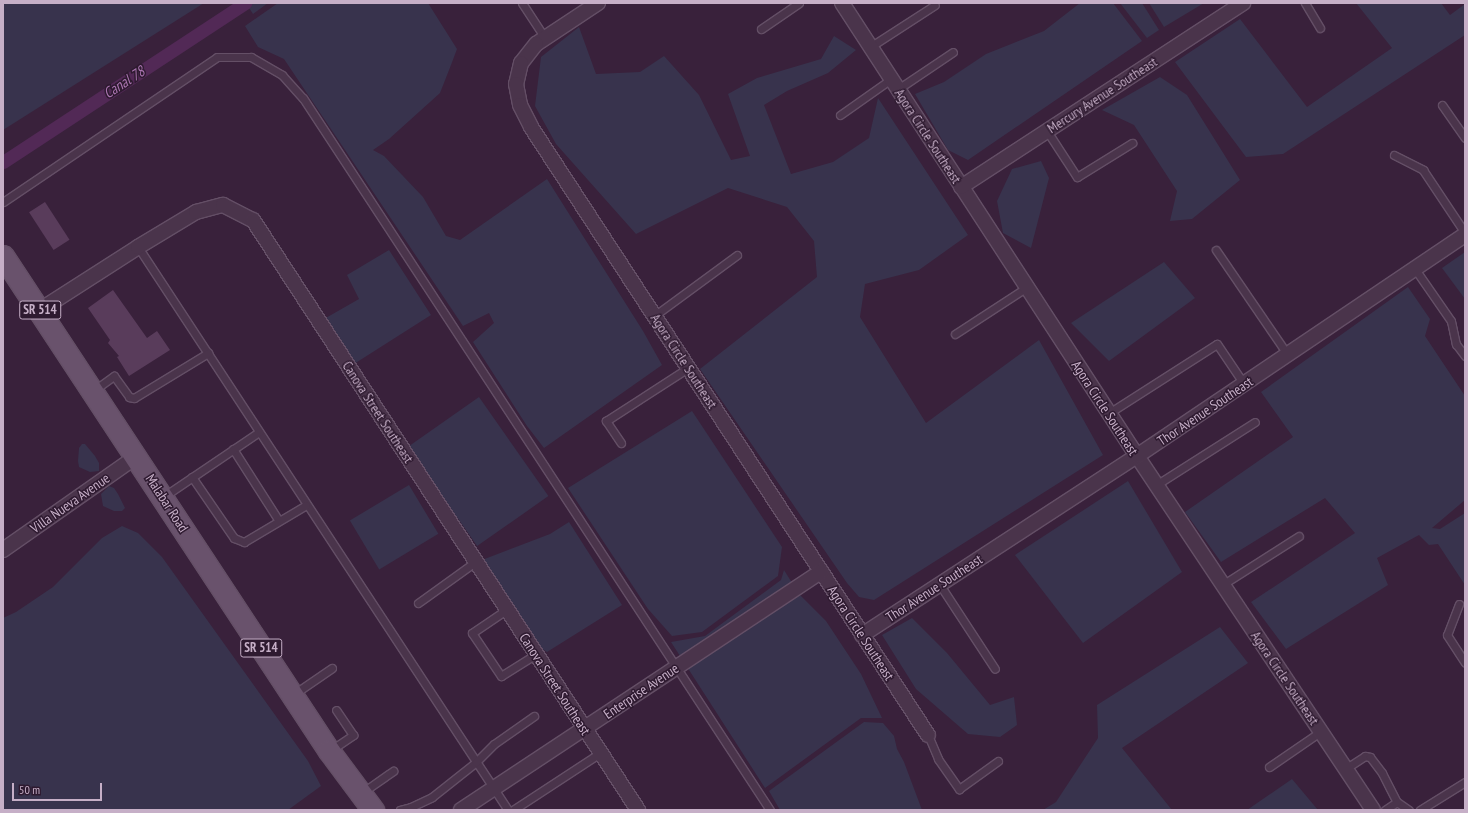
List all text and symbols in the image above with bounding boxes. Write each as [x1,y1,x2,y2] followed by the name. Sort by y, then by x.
[1044,53,1160,137] street label: Mercury Avenue Southeast
[100,62,148,102] water label: Canal 78
[891,86,965,186] street label: Agora Circle Southeast
[19,299,61,321] road number: SR 514
[647,311,721,411] street label: Agora Circle Southeast
[339,358,417,466] street label: Canova Street Southeast
[1068,358,1142,458] street label: Agora Circle Southeast
[1154,373,1256,449] street label: Thor Avenue Southeast
[27,469,113,537] street label: Villa Nueva Avenue
[142,471,192,535] street label: Malabar Road
[883,551,985,625] street label: Thor Avenue Southeast
[824,583,898,683] street label: Agora Circle Southeast
[1247,628,1323,728] street label: Agora Circle Southeast
[516,630,594,738] street label: Canova Street Southeast
[240,637,282,659] road number: SR 514
[600,660,682,722] street label: Enterprise Avenue
[14,775,104,801] scale bar
[19,782,40,797] text: 50 m

